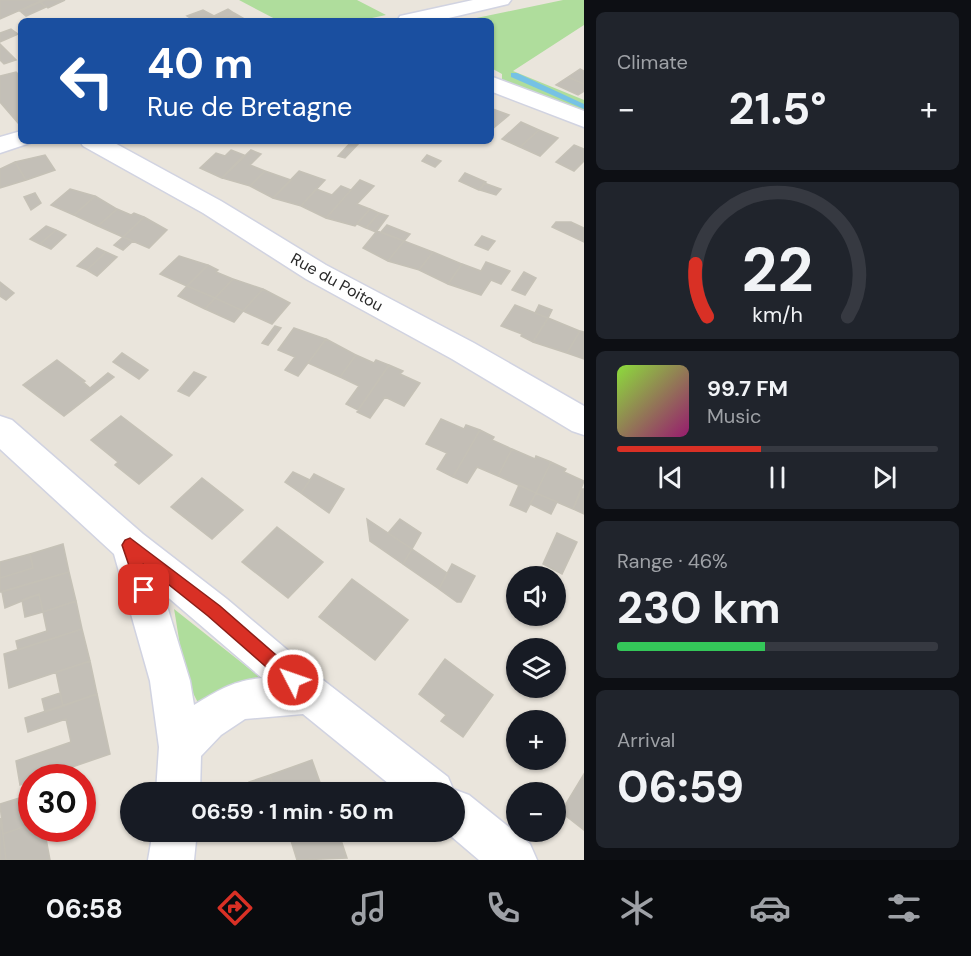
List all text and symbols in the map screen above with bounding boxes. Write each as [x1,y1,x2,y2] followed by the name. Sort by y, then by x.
[147,36,253,91] text: 40 m
[48,42,126,120] icon: left
[617,49,688,75] text: Climate
[728,79,827,138] text: 21.5°
[617,87,635,130] text: −
[920,87,938,130] text: +
[147,89,352,124] text: Rue de Bretagne
[741,230,813,311] text: 22
[287,248,387,316] street label: Rue du Poitou
[752,302,803,330] text: km/h
[707,374,788,403] text: 99.7 FM
[707,403,762,429] text: Music
[654,461,687,494] icon: previous
[761,461,794,494] icon: pause
[868,461,901,494] icon: next
[617,548,728,574] text: Range · 46%
[118,564,169,615] pin
[506,566,566,842] map controls
[506,566,566,626] button: sound
[127,573,160,606] icon: arrive
[617,578,781,637] text: 230 km
[506,638,566,698] button: layers
[261,648,325,712] position arrow
[506,710,566,770] button: +
[617,727,675,753] text: Arrival
[617,757,744,816] text: 06:59
[18,764,96,842] speed limit sign: 30
[506,782,566,842] button: −
[191,797,394,826] text: 06:59 · 1 min · 50 m
[214,887,256,929] icon: directions
[348,887,390,929] icon: music
[482,887,524,929] icon: phone
[616,887,658,929] icon: climate
[749,887,791,929] icon: car
[883,887,925,929] icon: filters
[46,891,123,926] text: 06:58

